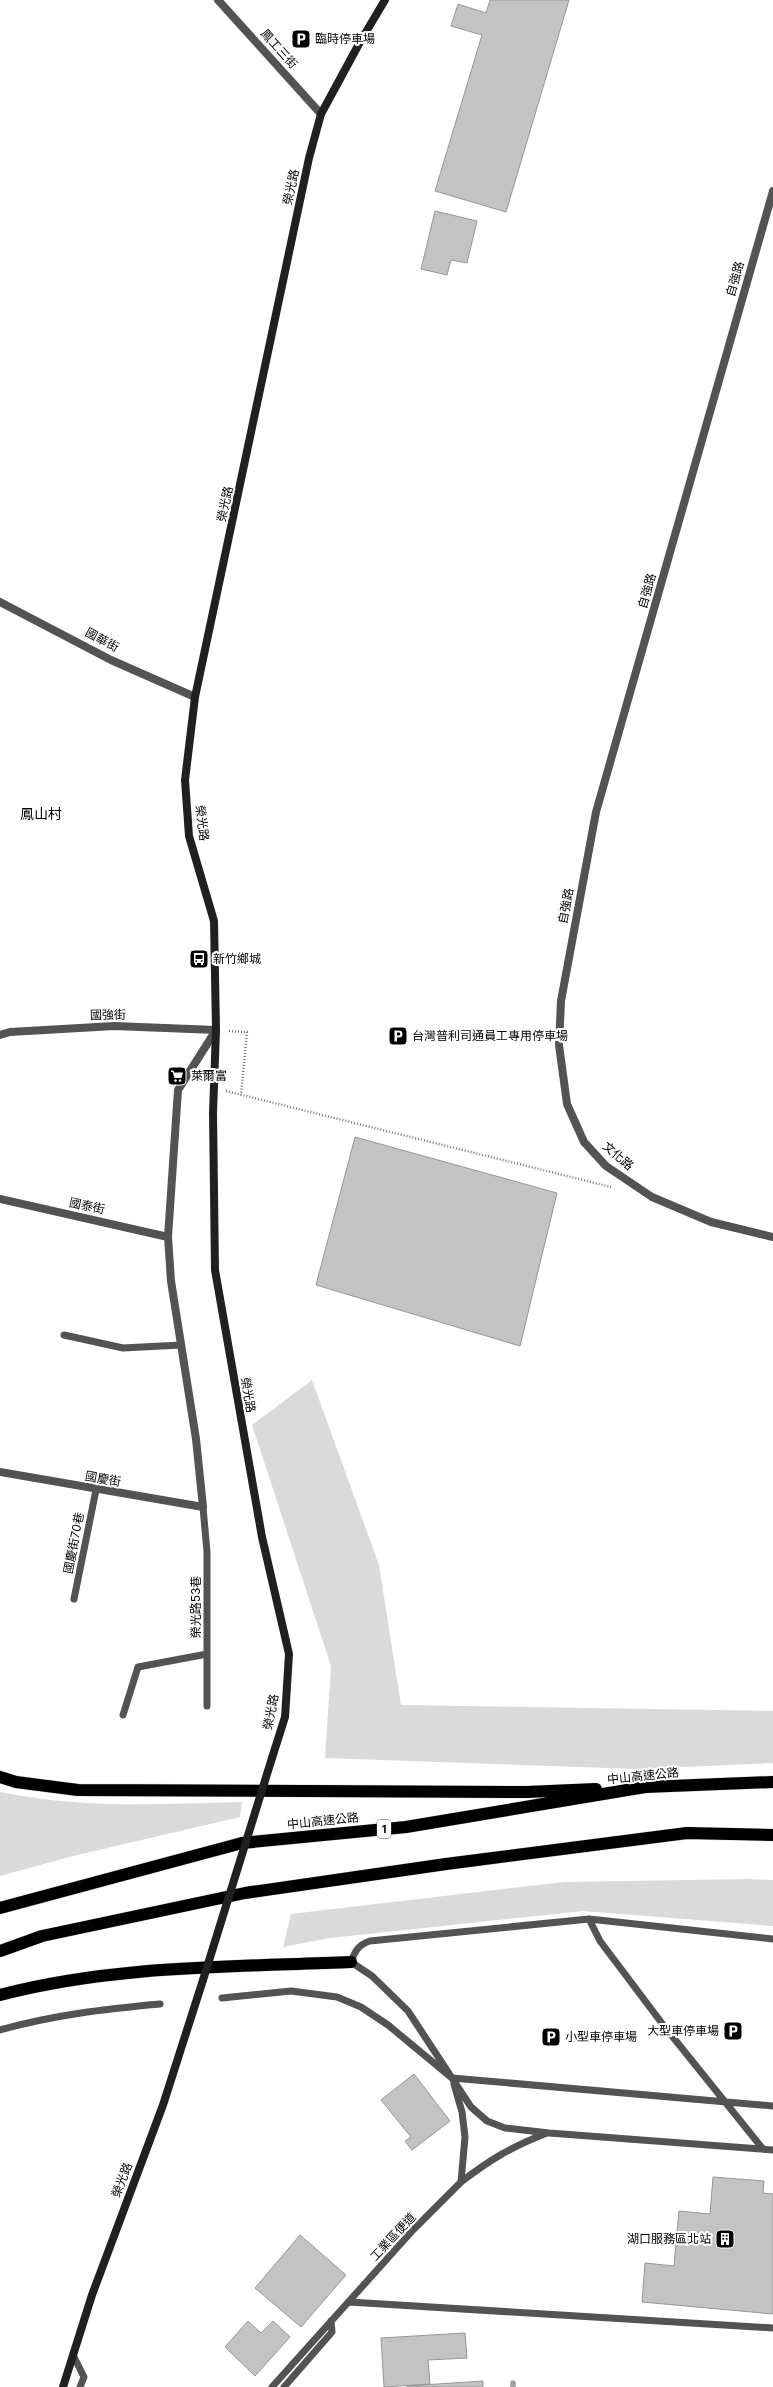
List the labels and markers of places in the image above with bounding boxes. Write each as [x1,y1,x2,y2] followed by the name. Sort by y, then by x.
[290,28,312,50] parking icon: 臨時停車場
[315,31,375,46] place label: 臨時停車場
[188,948,210,970] bus stop icon: 新竹鄉城
[213,951,261,966] place label: 新竹鄉城
[387,1025,409,1047] parking icon: 台灣普利司通員工專用停車場
[412,1028,568,1043] place label: 台灣普利司通員工專用停車場
[166,1065,188,1087] supermarket icon: 萊爾富
[191,1068,227,1083] place label: 萊爾富
[722,2020,744,2042] parking icon: 大型車停車場
[647,2023,719,2038] place label: 大型車停車場
[540,2026,562,2048] parking icon: 小型車停車場
[565,2029,637,2044] place label: 小型車停車場
[714,2228,736,2250] building icon: 湖口服務區北站
[627,2231,711,2246] place label: 湖口服務區北站

